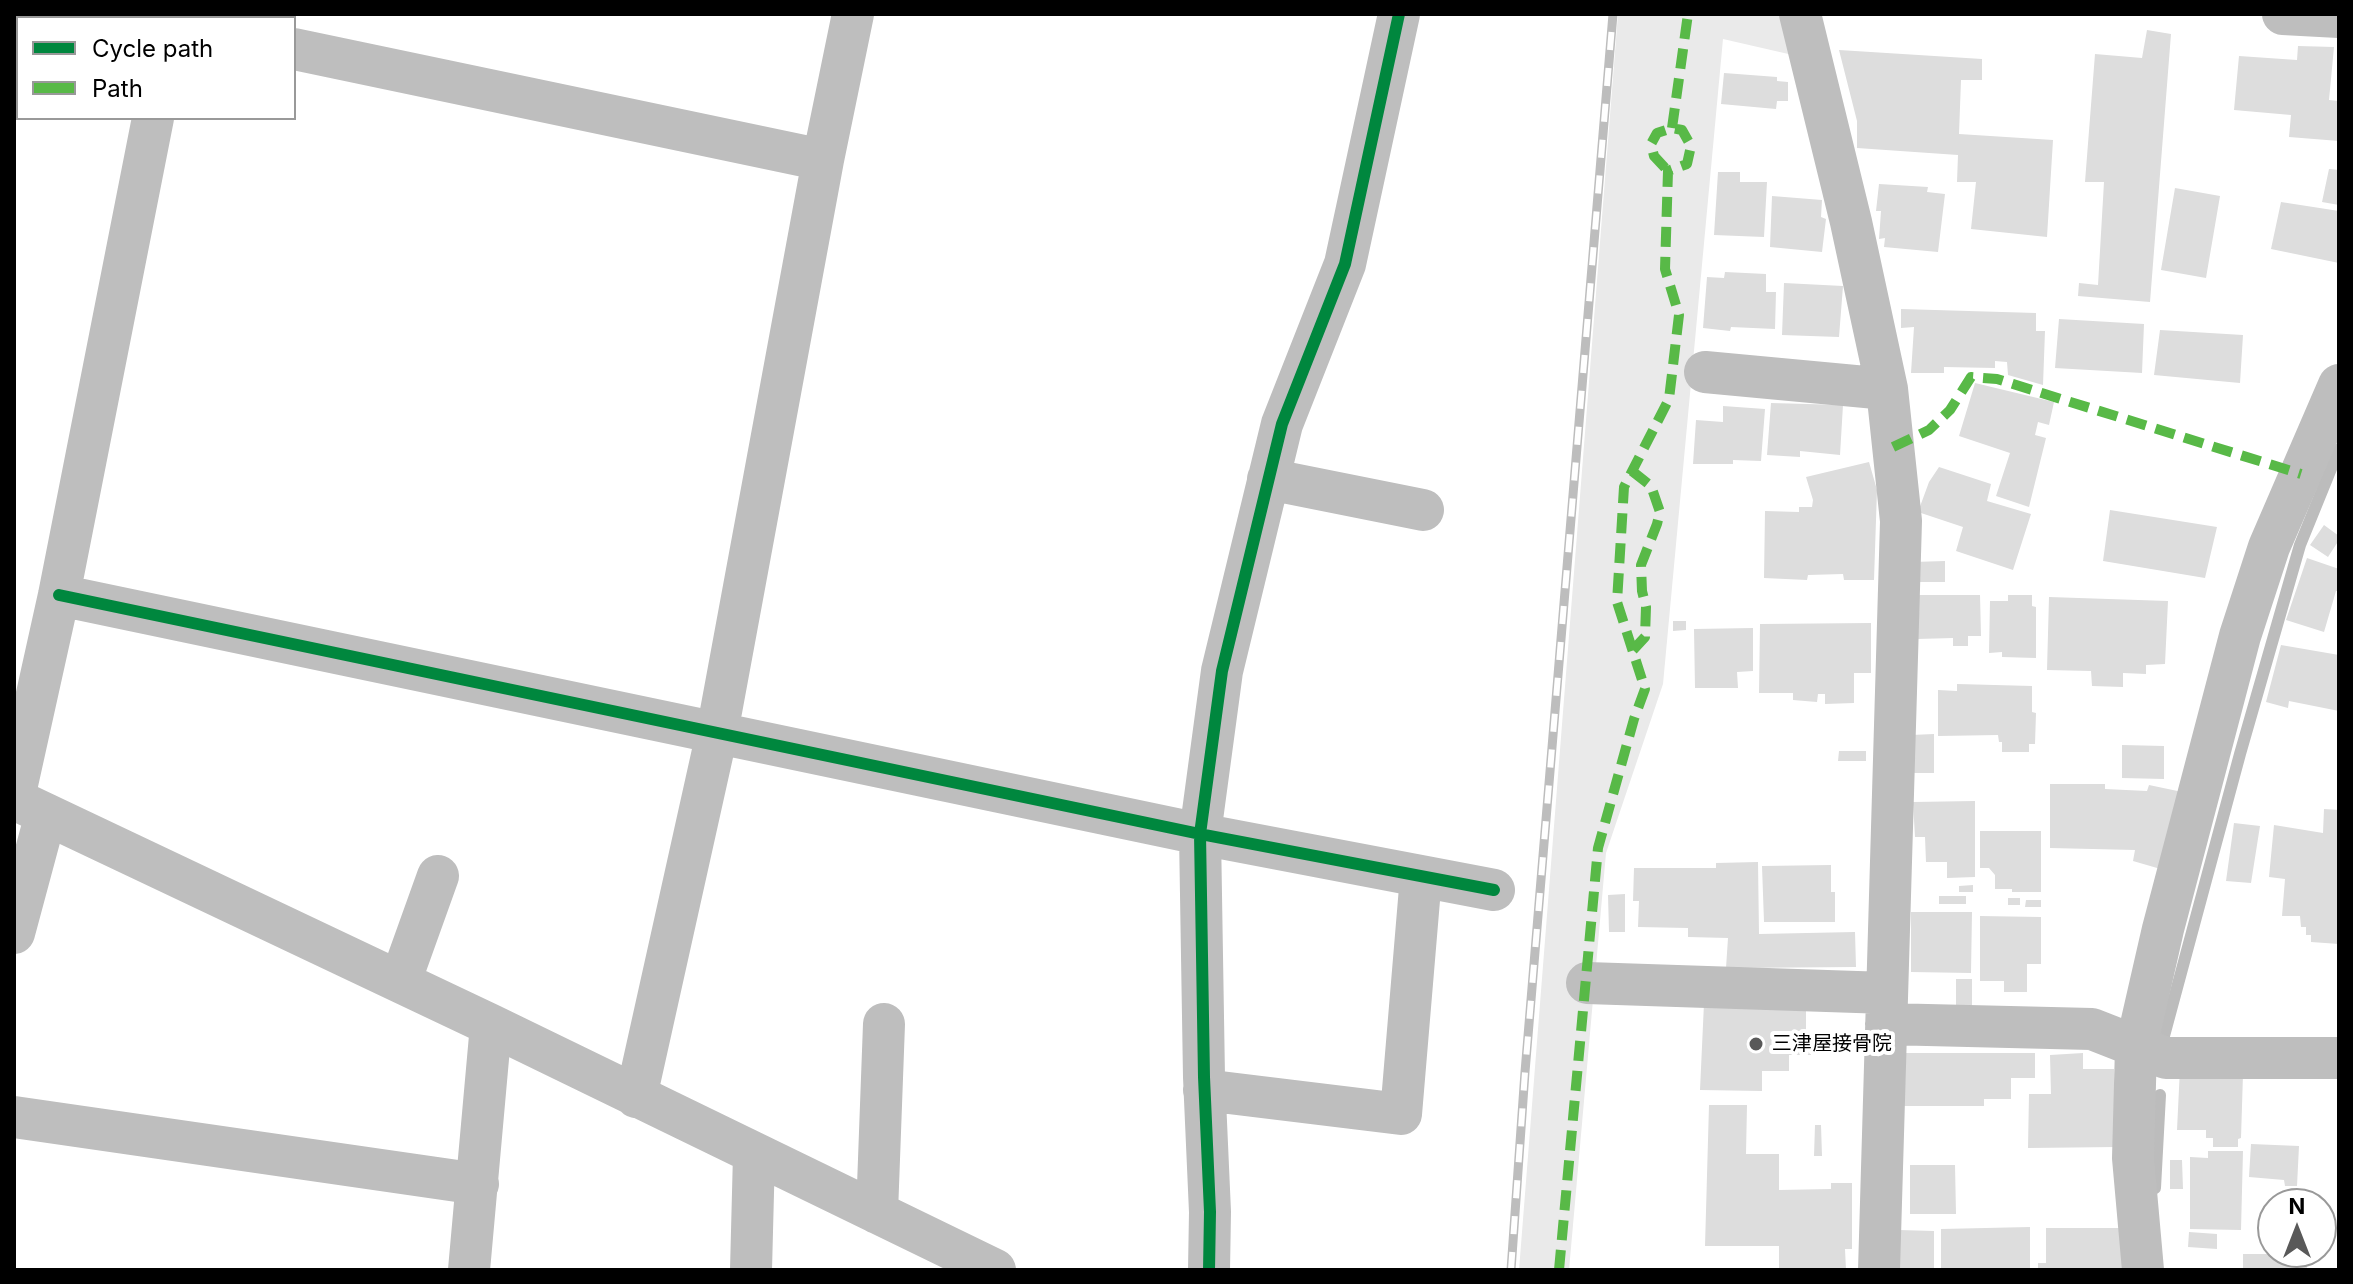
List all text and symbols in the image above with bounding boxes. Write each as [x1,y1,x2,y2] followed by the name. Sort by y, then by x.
[16,16,296,120] legend
[92,34,213,63] text: Cycle path
[92,74,143,103] text: Path
[1772,1032,1892,1056] place label: 三津屋接骨院
[1747,1035,1765,1053] marker: 三津屋接骨院
[2257,1188,2337,1268] north arrow
[2289,1193,2305,1219] text: N

